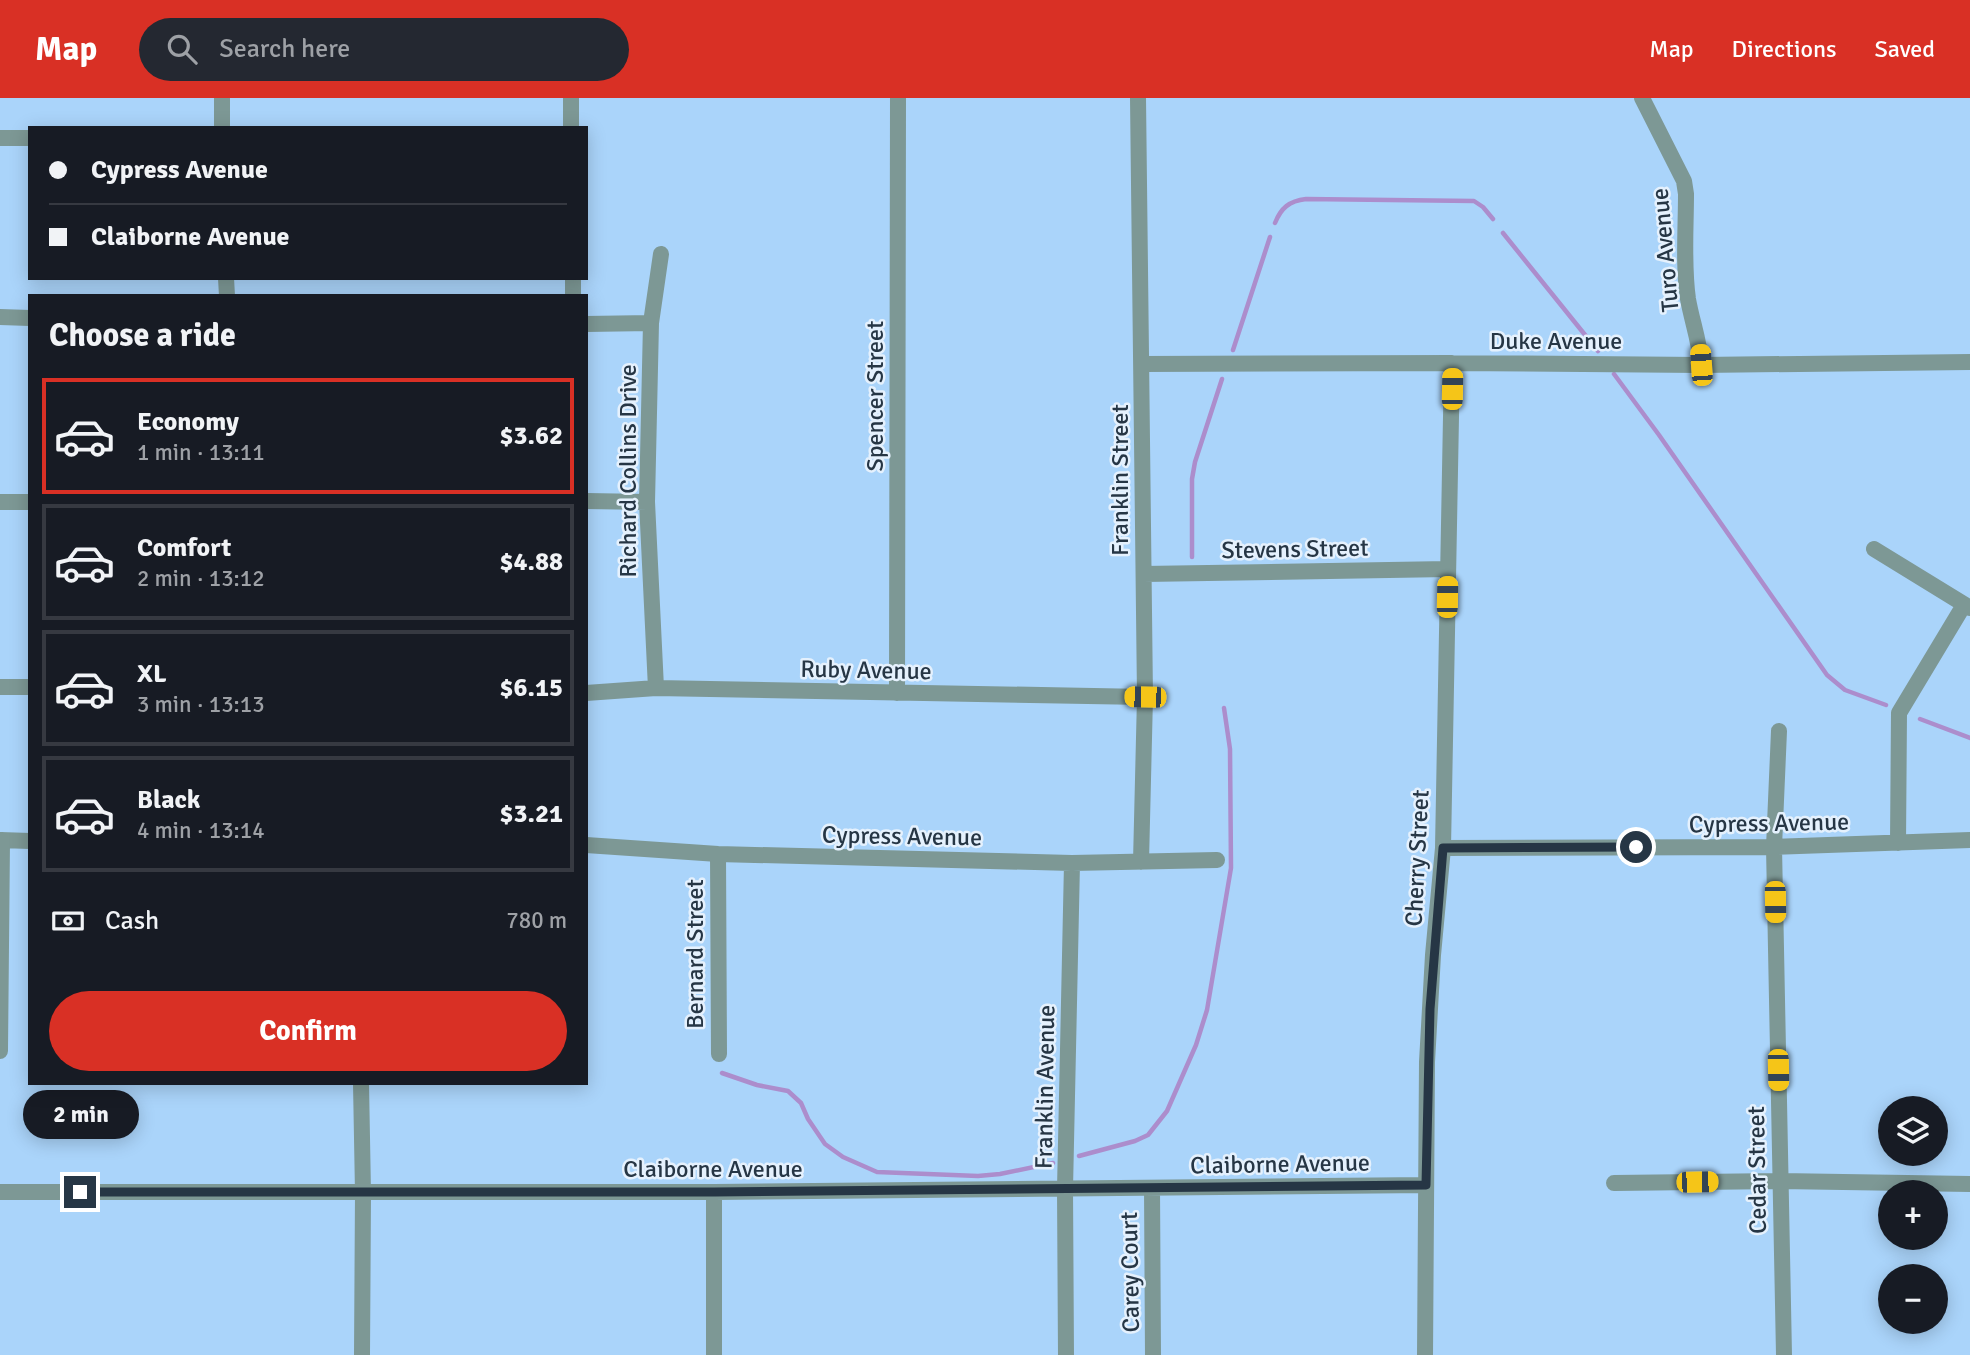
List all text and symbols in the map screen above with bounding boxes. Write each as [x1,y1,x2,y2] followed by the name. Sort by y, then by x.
[139,18,629,81] search box
[35,29,97,70] text: Map
[163,30,201,68] icon: search
[219,33,350,65] text: Search here
[1649,34,1694,64] text: Map
[1732,34,1837,64] text: Directions
[1875,34,1935,64] text: Saved
[91,154,268,186] text: Cypress Avenue
[1645,187,1685,313] street label: Turo Avenue
[91,221,290,253] text: Claiborne Avenue
[49,316,236,355] text: Choose a ride
[860,321,890,472] street label: Spencer Street
[1490,326,1622,356] street label: Duke Avenue
[1690,343,1713,387] car
[613,364,643,578] street label: Richard Collins Drive
[1442,368,1463,410] car
[1105,404,1135,556] street label: Franklin Street
[53,405,116,468] icon: car
[137,406,239,438] text: Economy
[499,420,563,452] text: $3.62
[137,438,265,467] text: 1 min · 13:11
[53,531,116,594] icon: car
[137,532,231,564] text: Comfort
[1221,533,1369,565] street label: Stevens Street
[499,546,563,578] text: $4.88
[137,564,265,593] text: 2 min · 13:12
[1437,576,1458,618] car
[800,654,932,686] street label: Ruby Avenue
[53,657,116,720] icon: car
[137,658,167,690] text: XL
[499,672,563,704] text: $6.15
[1124,686,1167,708] car
[137,690,265,719] text: 3 min · 13:13
[53,783,116,846] icon: car
[137,784,200,816] text: Black
[1398,789,1436,927] street label: Cherry Street
[499,798,563,830] text: $3.21
[1689,807,1849,839] street label: Cypress Avenue
[137,816,265,845] text: 4 min · 13:14
[822,820,982,852] street label: Cypress Avenue
[1620,831,1652,863] route start
[680,879,710,1029] street label: Bernard Street
[1765,881,1786,923] car
[49,902,87,940] icon: cash
[105,905,159,937] text: Cash
[506,906,567,935] text: 780 m
[49,991,567,1071] button: Confirm
[1029,1005,1061,1169] street label: Franklin Avenue
[1768,1049,1789,1091] car
[22,1090,138,1140] callout: 2 min
[1878,1096,1948,1334] map controls
[1878,1096,1948,1166] button: layers
[53,1100,109,1129] text: 2 min
[1741,1106,1773,1234] street label: Cedar Street
[1190,1147,1370,1181] street label: Claiborne Avenue
[623,1154,803,1184] street label: Claiborne Avenue
[1676,1171,1719,1193] car
[64,1176,96,1208] route end
[1878,1180,1948,1250] button: +
[1114,1211,1146,1333] street label: Carey Court
[1878,1264,1948,1334] button: −

